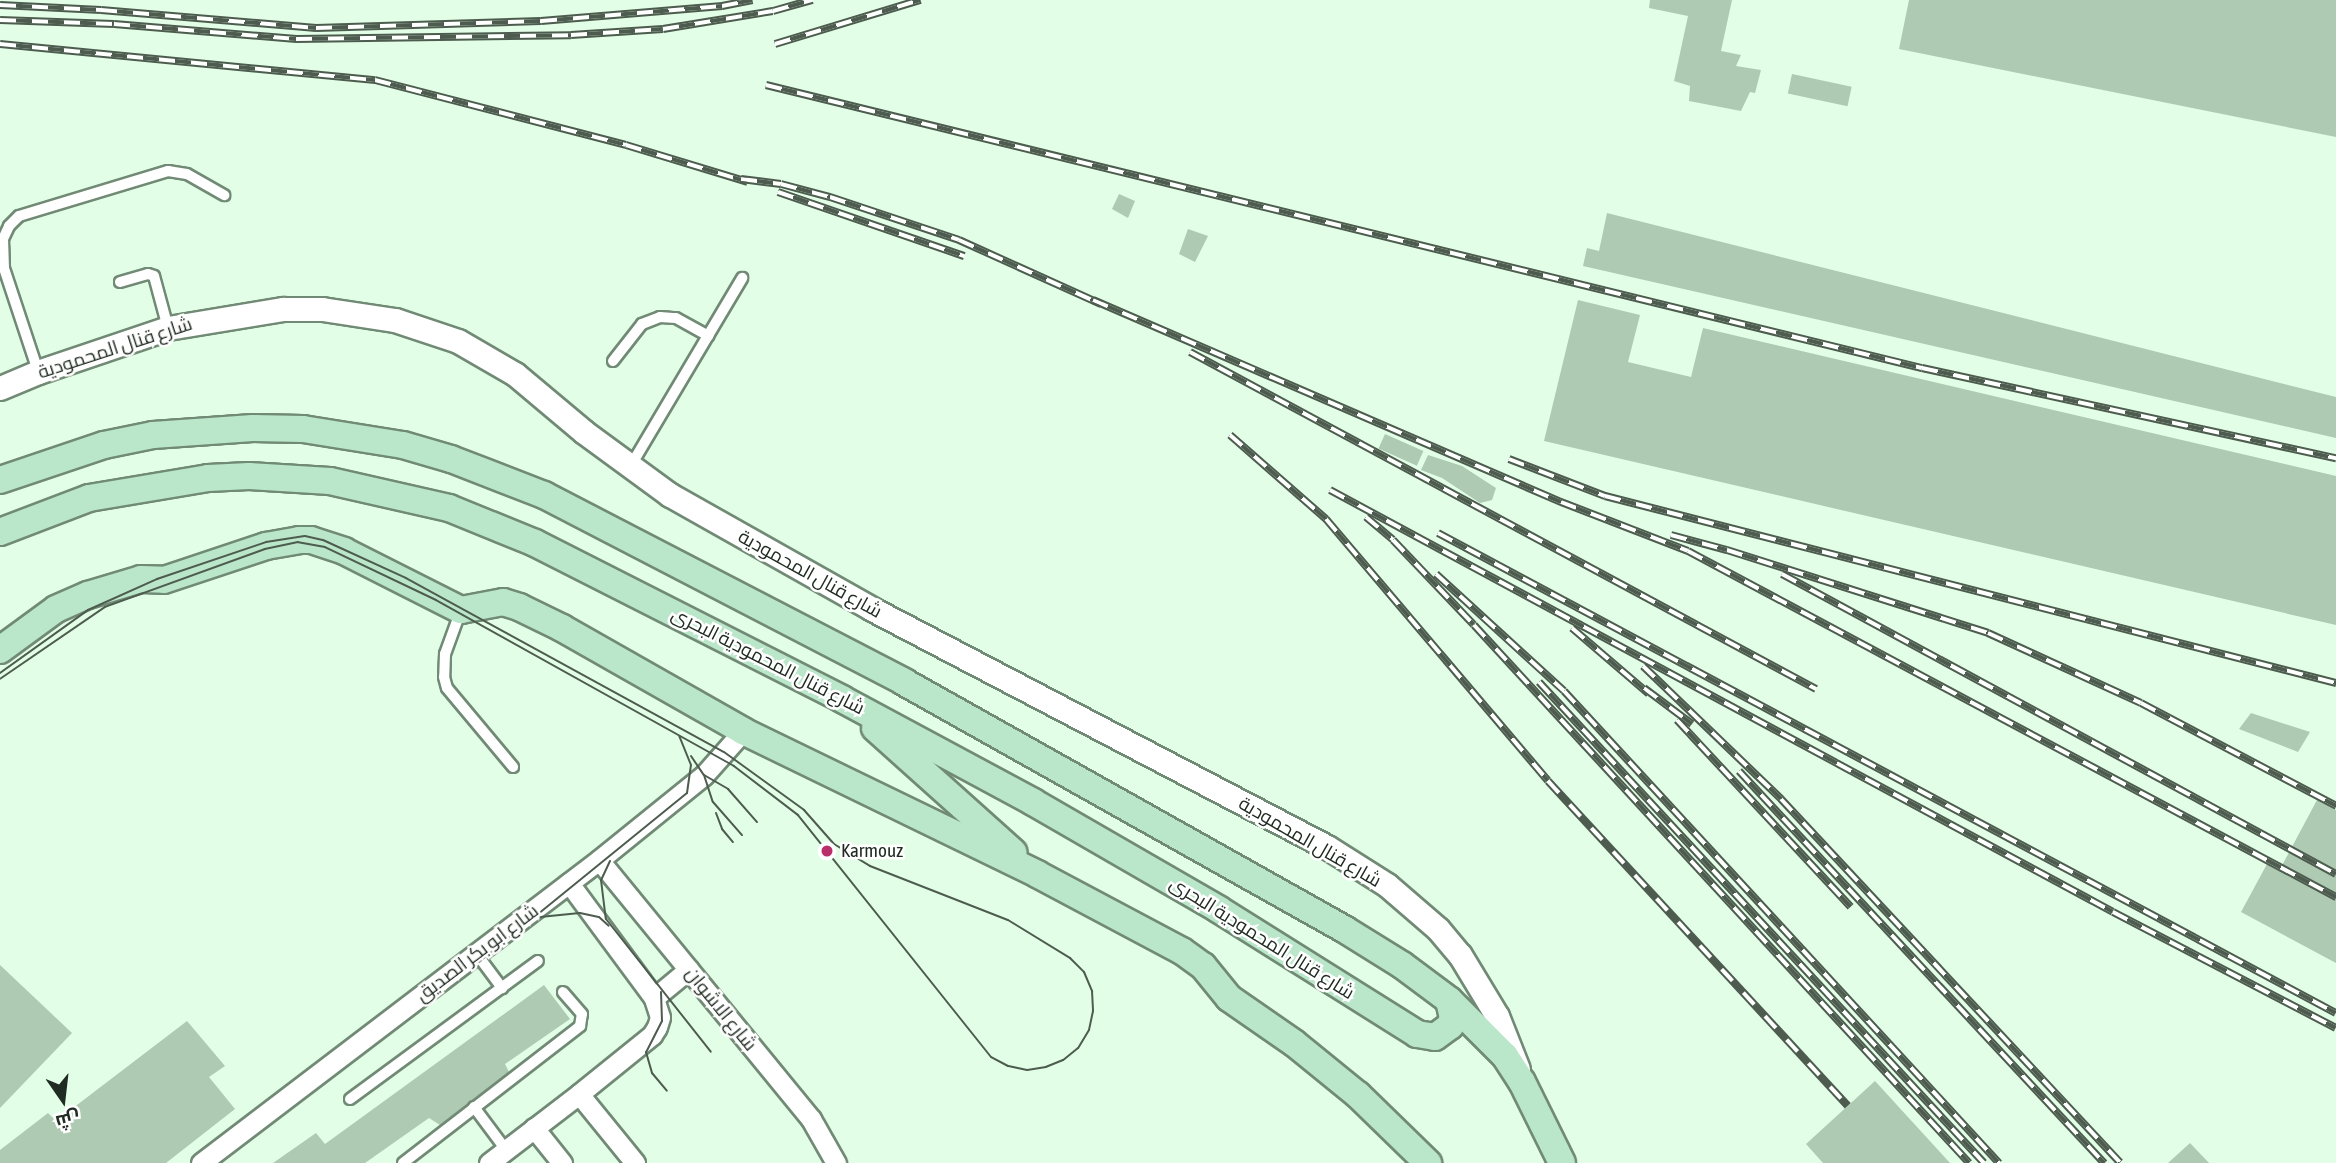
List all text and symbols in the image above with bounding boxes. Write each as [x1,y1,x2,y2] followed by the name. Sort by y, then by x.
[35,312,195,384] street label: شارع قنال المحمودية
[734,525,886,623] street label: شارع قنال المحمودية
[668,602,868,720] street label: شارع قنال المحمودية البحرى
[1235,792,1385,892] street label: شارع قنال المحمودية
[841,840,903,862] place label: Karmouz
[819,843,835,859] marker: Karmouz
[1165,872,1359,1004] street label: شارع قنال المحمودية البحرى
[411,899,543,1007] street label: شارع ابو بكر الصديق
[680,962,762,1056] street label: شارع الاشوان
[28,1065,98,1135] north arrow
[54,1107,83,1134] text: ش

